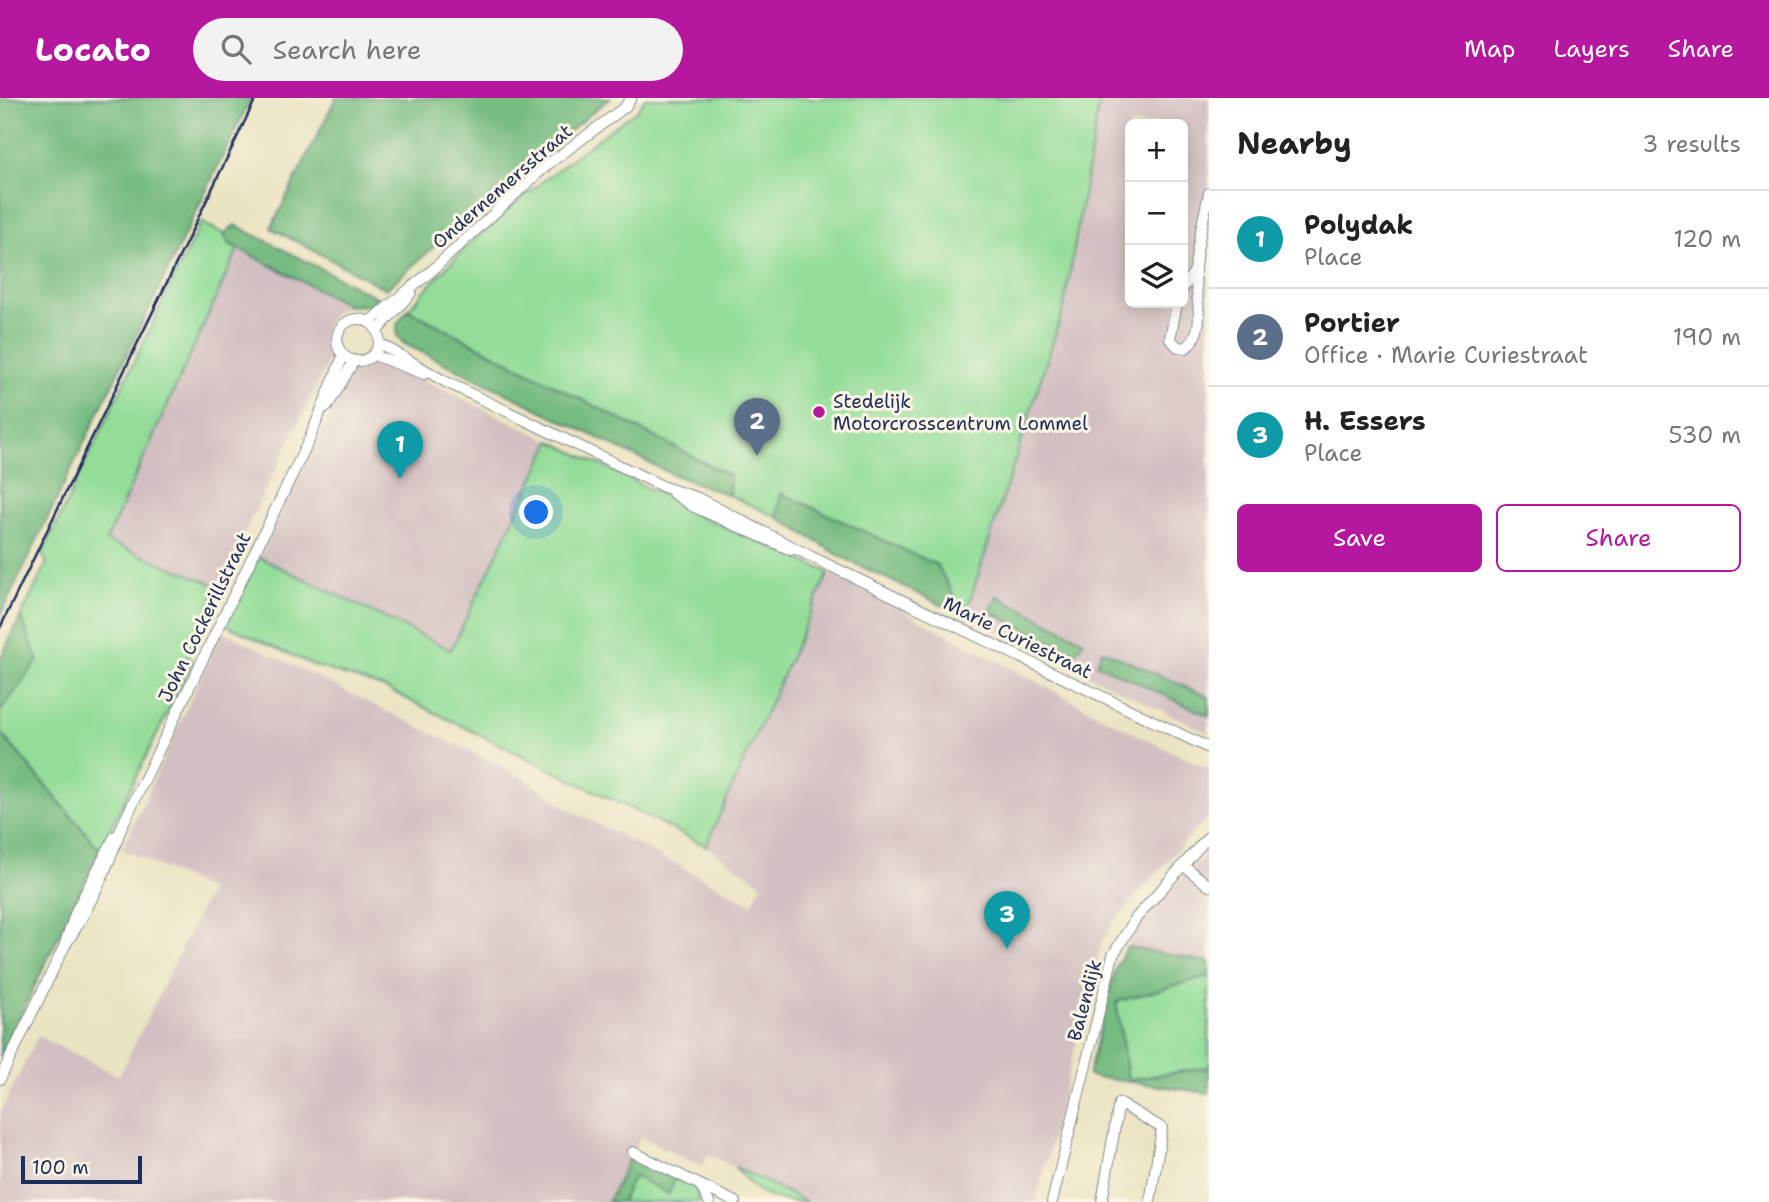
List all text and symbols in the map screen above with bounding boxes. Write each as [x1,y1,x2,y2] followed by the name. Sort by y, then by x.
[193,18,683,81] search box
[35,27,151,72] text: Locato
[217,30,255,68] icon: search
[273,32,421,67] text: Search here
[1464,33,1515,65] text: Map
[1553,33,1630,65] text: Layers
[1668,33,1734,65] text: Share
[427,118,578,254] street label: Ondernemersstraat
[1125,119,1188,308] map controls
[1125,119,1188,182] button: +
[1237,123,1352,164] text: Nearby
[1642,129,1741,159] text: 3 results
[1125,182,1188,245] button: −
[1304,207,1413,242] text: Polydak
[1255,224,1265,254] text: 1
[1673,224,1741,254] text: 120 m
[1304,242,1363,272] text: Place
[1125,245,1188,308] button: layers
[1304,305,1400,340] text: Portier
[1252,322,1268,352] text: 2
[1673,322,1741,352] text: 190 m
[1304,340,1588,370] text: Office · Marie Curiestraat
[833,389,1088,436] place label: Stedelijk Motorcrosscentrum Lommel
[734,398,780,456] pin: 2
[1304,403,1426,438] text: H. Essers
[811,404,827,420] marker: Stedelijk Motorcrosscentrum Lommel
[1252,420,1268,450] text: 3
[1669,420,1741,450] text: 530 m
[377,421,423,479] pin: 1
[1304,438,1363,468] text: Place
[519,495,553,529] your location
[1237,504,1482,572] button: Save
[1496,504,1741,572] button: Share
[152,528,257,706] street label: John Cockerillstraat
[939,591,1096,684] street label: Marie Curiestraat
[984,891,1030,949] pin: 3
[1062,956,1107,1044] street label: Balendijk
[21,1153,142,1185] scale bar
[32,1155,89,1180] text: 100 m

